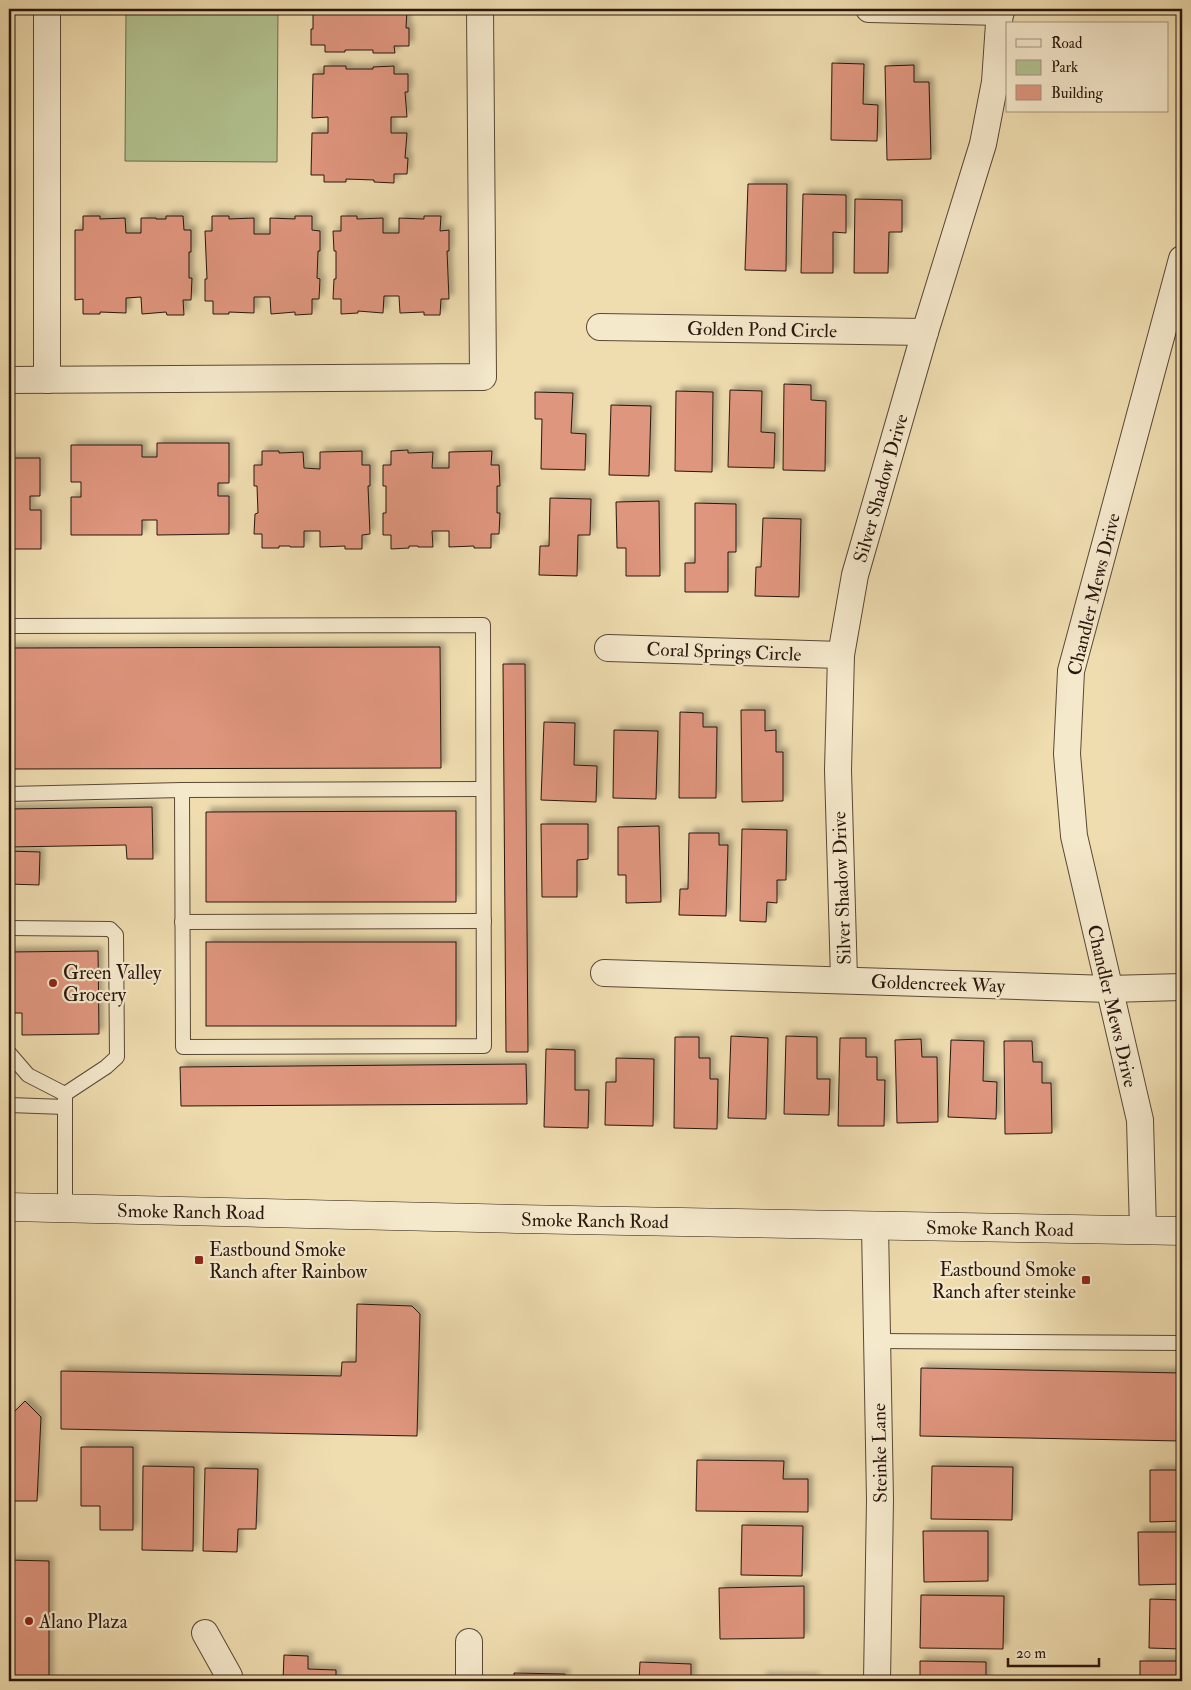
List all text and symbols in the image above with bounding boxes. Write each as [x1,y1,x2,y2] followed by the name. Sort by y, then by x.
[1006,22,1168,112] legend
[1051,34,1083,53] text: Road
[1051,58,1078,77] text: Park
[1051,84,1103,103] text: Building
[687,317,837,343] street label: Golden Pond Circle
[848,411,914,565] street label: Silver Shadow Drive
[1062,511,1126,678] street label: Chandler Mews Drive
[646,637,802,668] street label: Coral Springs Circle
[827,811,857,965] street label: Silver Shadow Drive
[1082,922,1142,1090] street label: Chandler Mews Drive
[63,961,162,1007] place label: Green Valley Grocery
[871,970,1006,998] street label: Goldencreek Way
[47,977,59,989] marker: Green Valley Grocery
[117,1199,266,1225] street label: Smoke Ranch Road
[521,1208,670,1234] street label: Smoke Ranch Road
[926,1216,1075,1242] street label: Smoke Ranch Road
[209,1238,367,1284] place label: Eastbound Smoke Ranch after Rainbow
[193,1254,205,1266] marker: Eastbound Smoke Ranch after Rainbow
[932,1258,1076,1304] place label: Eastbound Smoke Ranch after steinke
[1080,1274,1092,1286] marker: Eastbound Smoke Ranch after steinke
[867,1403,893,1503] street label: Steinke Lane
[38,1610,128,1634] place label: Alano Plaza
[23,1615,35,1627] marker: Alano Plaza
[1008,1635,1100,1667] scale bar
[1016,1644,1046,1663] text: 20 m

